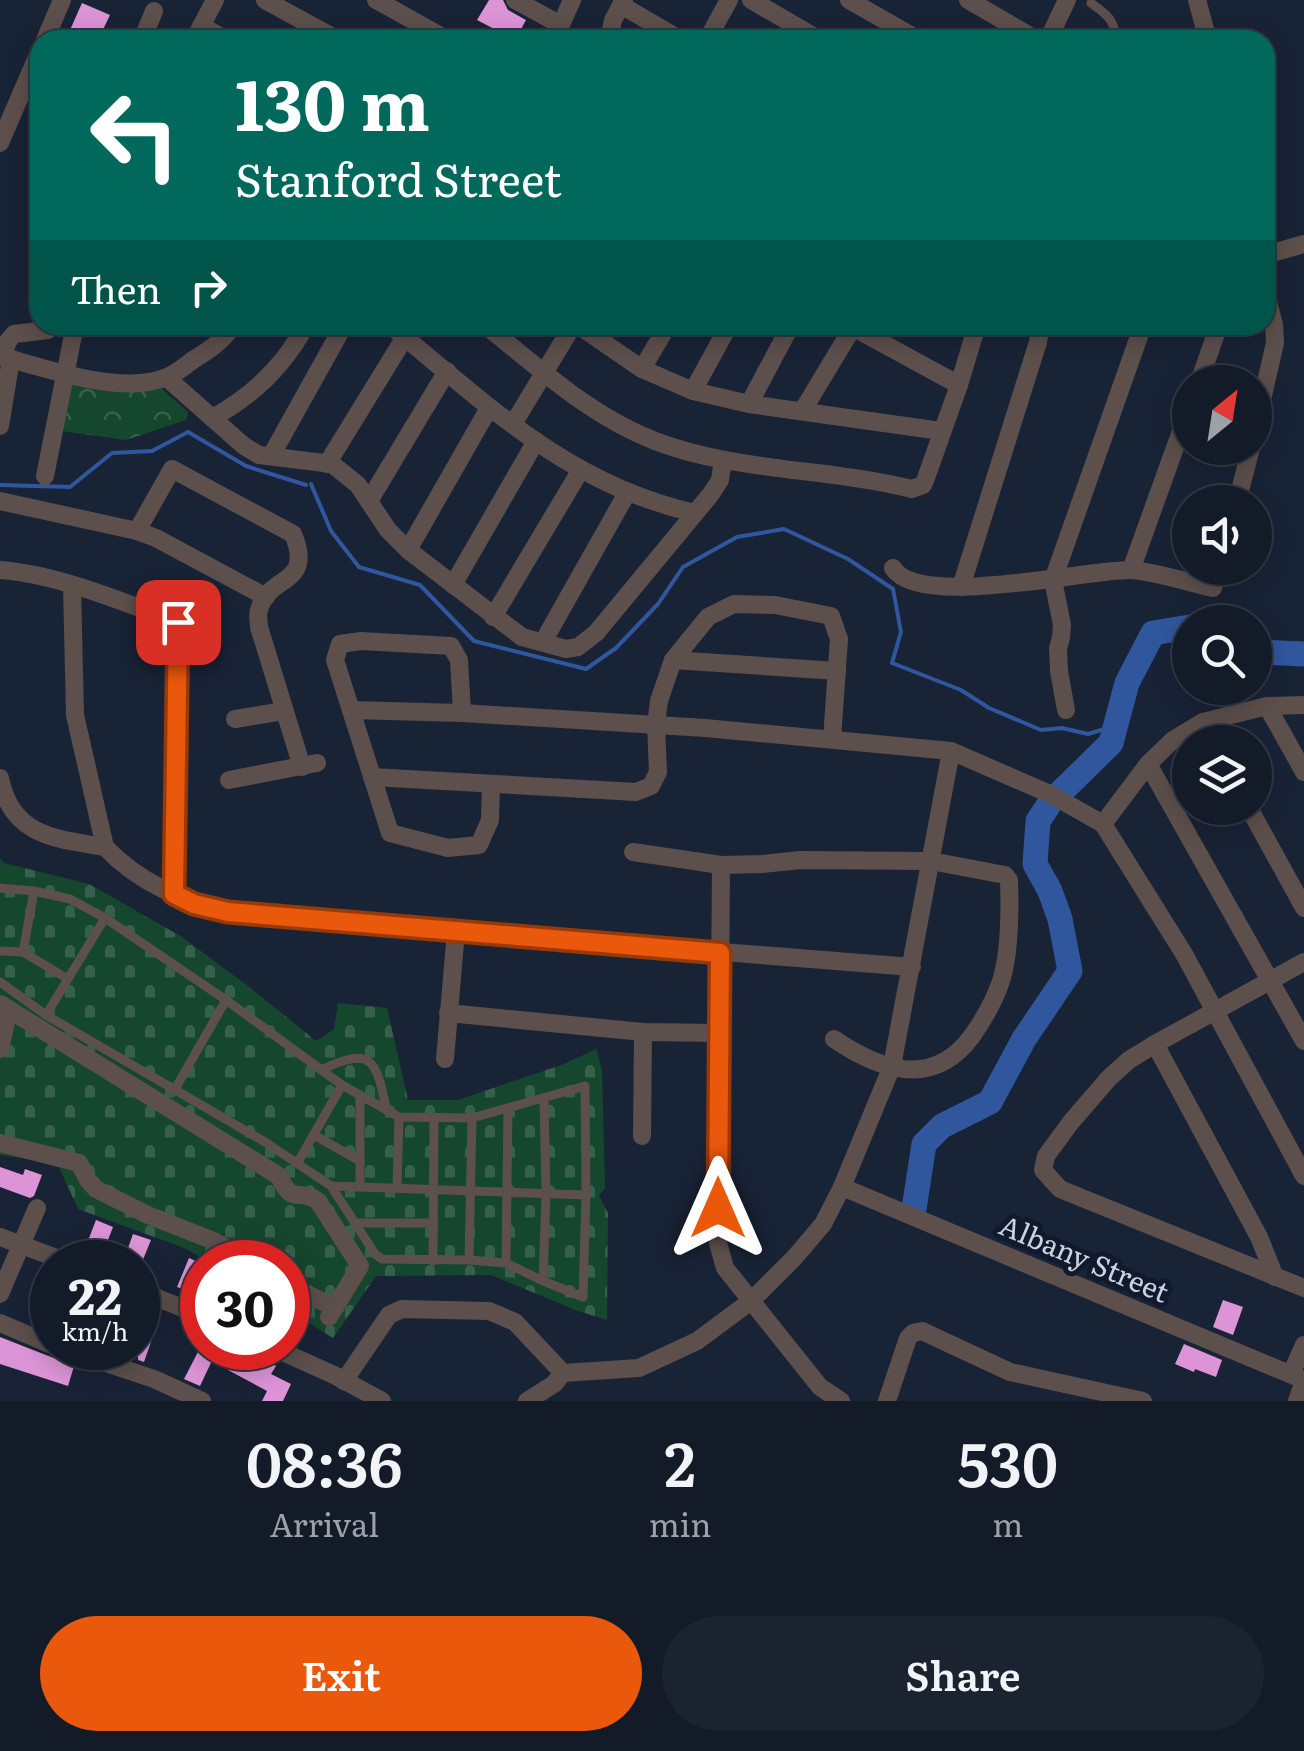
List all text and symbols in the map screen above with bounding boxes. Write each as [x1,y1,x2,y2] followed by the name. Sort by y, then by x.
[235,49,430,153] text: 130 m
[70,70,200,200] icon: left
[235,144,562,211] text: Stanford Street
[70,259,161,316] text: Then
[181,260,236,315] icon: right
[1172,365,1272,465] north arrow
[1172,365,1272,825] map controls
[1172,485,1272,585] button: sound
[136,580,221,665] pin
[151,595,206,650] icon: arrive
[1172,605,1272,705] button: search
[1172,725,1272,825] button: layers
[666,1156,770,1260] position arrow
[993,1203,1177,1312] street label: Albany Street
[180,1240,310,1370] speed limit sign: 30
[68,1256,122,1330] text: 22
[62,1312,128,1349] text: km/h
[246,1416,403,1505] text: 08:36
[664,1416,696,1505] text: 2
[958,1416,1058,1505] text: 530
[270,1499,379,1547] text: Arrival
[649,1499,712,1547] text: min
[992,1499,1023,1547] text: m
[40,1616,642,1731] button: Exit
[662,1616,1264,1731] button: Share

